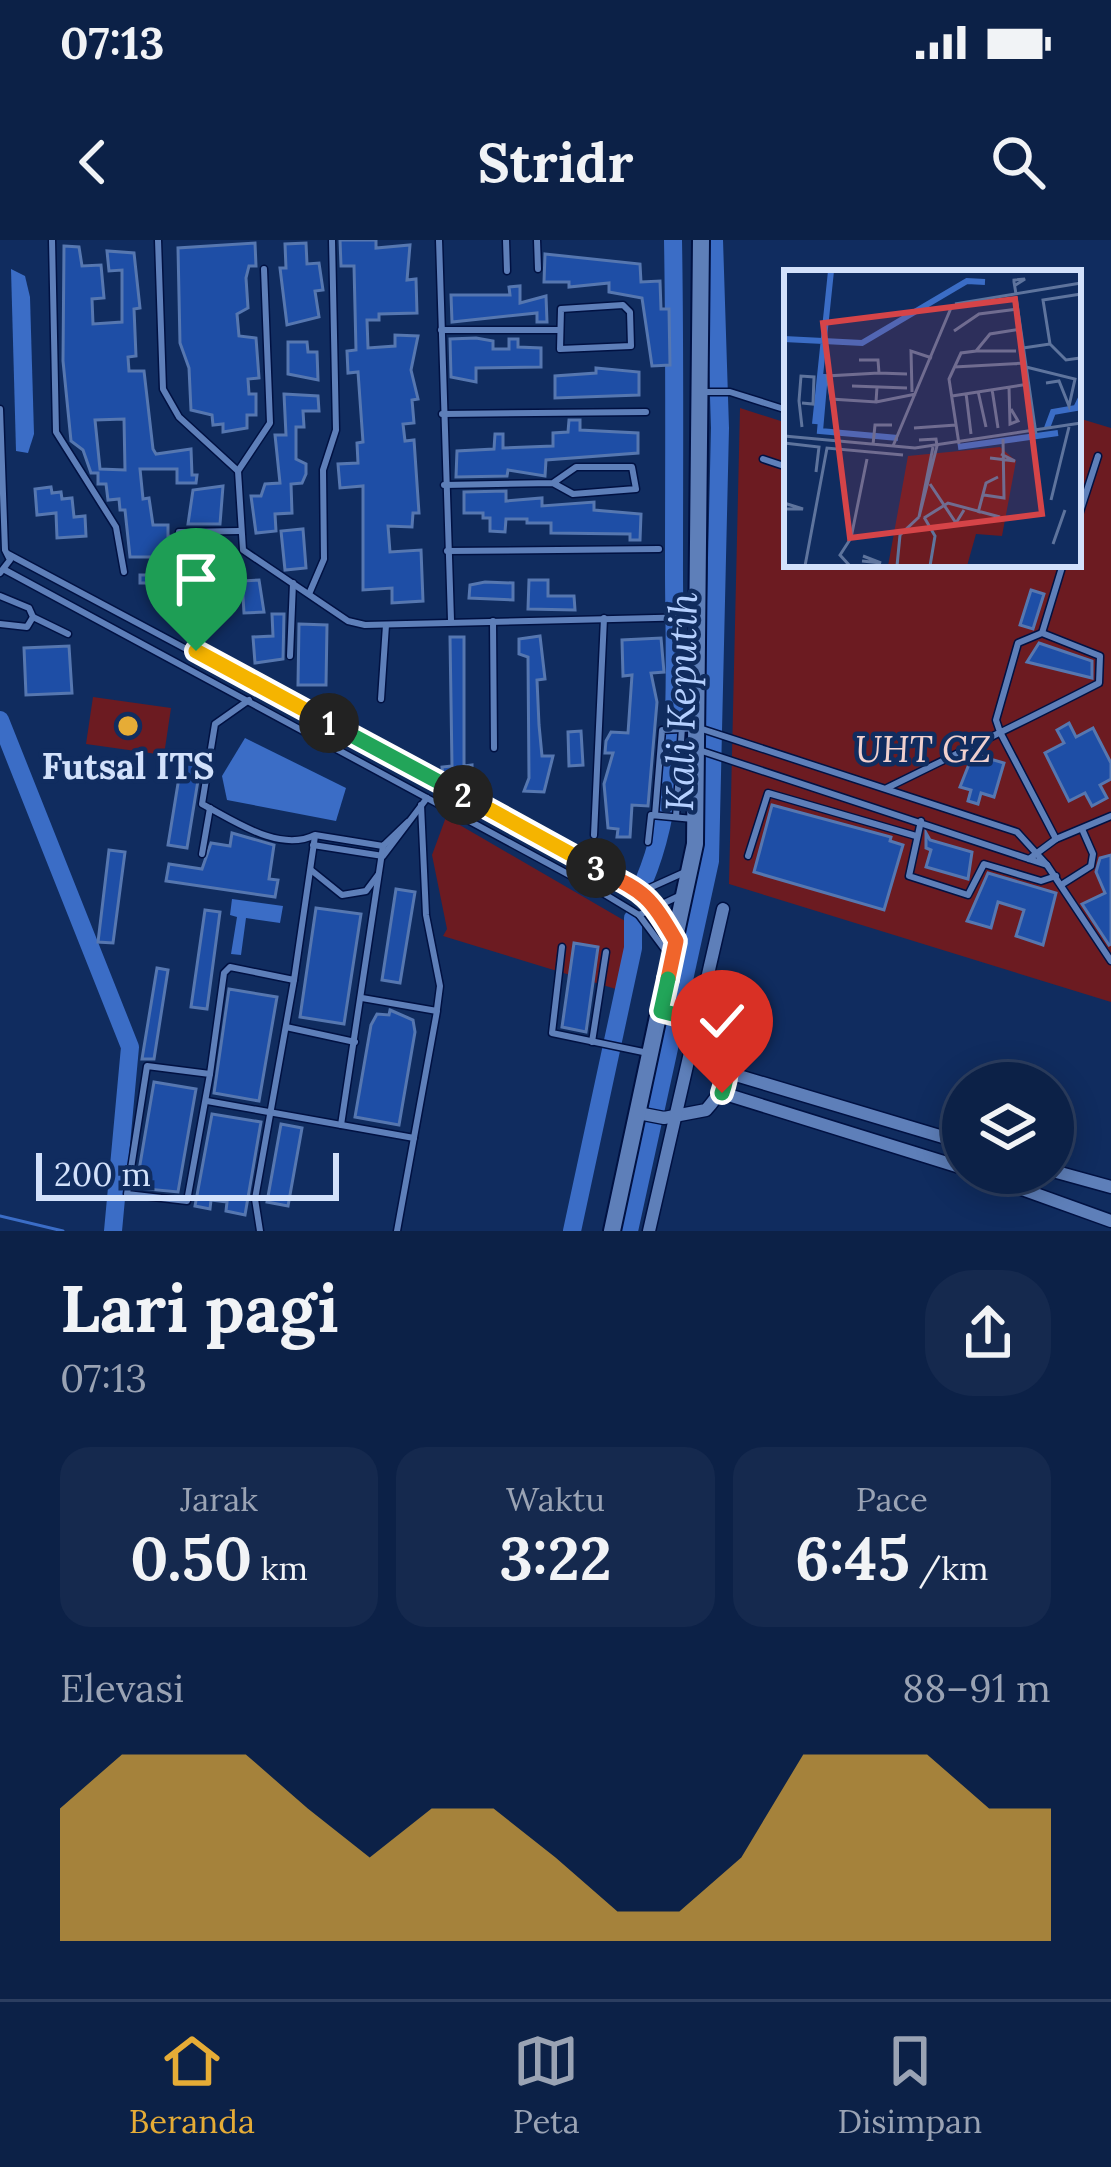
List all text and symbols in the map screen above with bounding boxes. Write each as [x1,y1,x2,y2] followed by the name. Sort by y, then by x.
[60,14,164,71] text: 07:13
[478,128,633,197] text: Stridr
[60,129,126,195] icon: back
[985,129,1051,195] icon: search
[784,270,1081,567] inset map
[145,528,247,651] pin
[163,546,229,612] icon: arrive
[654,592,708,812] water label: Kali Keputih
[299,693,359,753] pin: 1
[322,702,336,744] text: 1
[115,713,141,739] marker: Futsal ITS
[855,726,991,772] park label: UHT GZ
[41,743,215,789] place label: Futsal ITS
[433,765,493,825] pin: 2
[454,774,472,816] text: 2
[566,838,626,898] pin: 3
[587,847,605,889] text: 3
[671,970,773,1093] pin
[689,988,755,1054] icon: check
[942,1062,1074,1194] map controls
[942,1062,1074,1194] button: layers
[36,1147,339,1200] scale bar
[54,1153,151,1195] text: 200 m
[60,1266,339,1350] text: Lari pagi
[925,1270,1051,1396] button: share
[60,1353,147,1403] text: 07:13
[180,1478,258,1520] text: Jarak
[506,1478,605,1520] text: Waktu
[856,1478,928,1520] text: Pace
[130,1520,252,1596] text: 0.50
[499,1520,612,1596] text: 3:22
[795,1520,910,1596] text: 6:45
[252,1547,308,1589] text: km
[910,1547,989,1589] text: /km
[60,1663,184,1713] text: Elevasi
[902,1663,1051,1713] text: 88–91 m
[129,2028,255,2142] tab: Beranda
[513,2028,580,2142] tab: Peta
[837,2028,982,2142] tab: Disimpan

